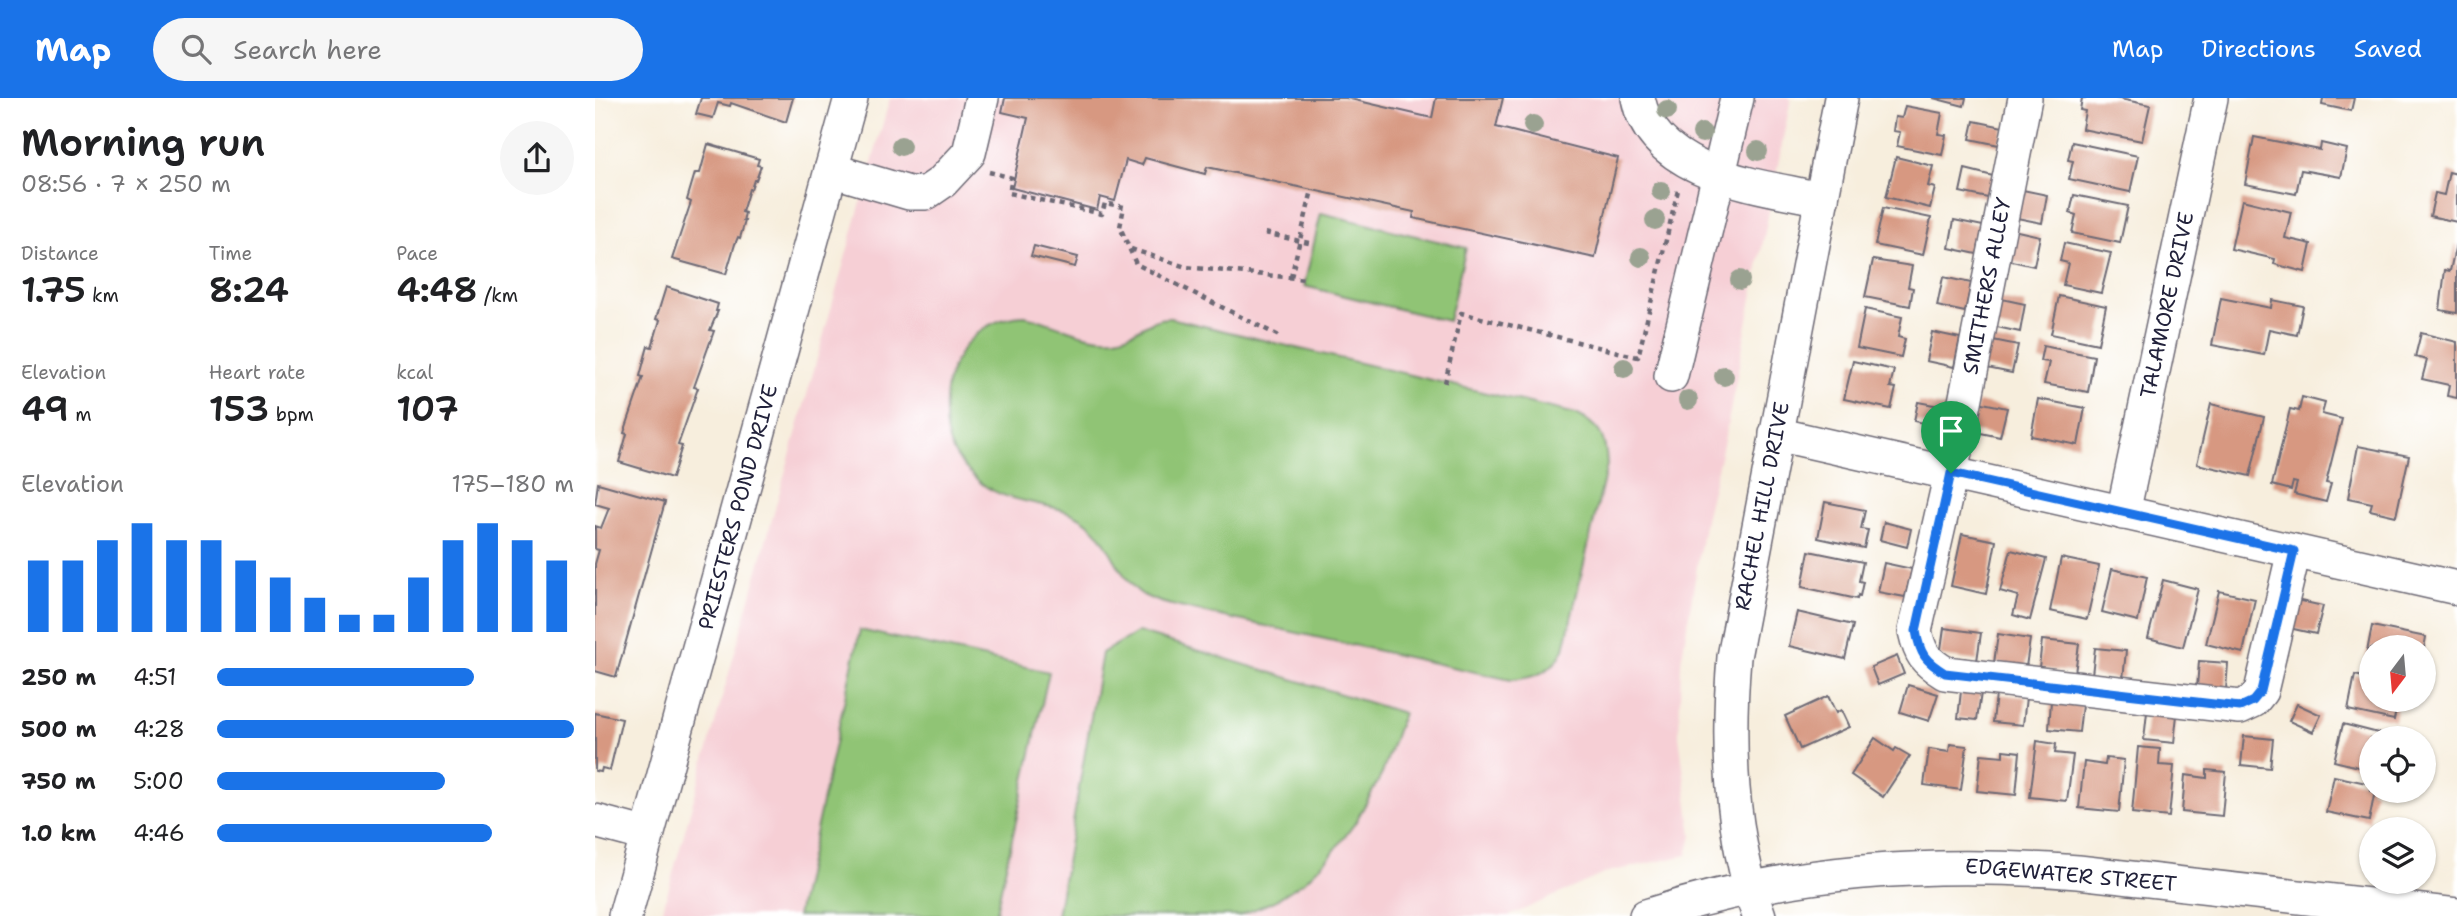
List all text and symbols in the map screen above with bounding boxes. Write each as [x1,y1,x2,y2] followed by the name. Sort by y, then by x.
[153,18,643,81] search box
[35,27,111,72] text: Map
[177,30,215,68] icon: search
[233,32,382,67] text: Search here
[2112,33,2163,65] text: Map
[2201,33,2316,65] text: Directions
[2354,33,2422,65] text: Saved
[21,117,265,168] text: Morning run
[500,121,574,195] button: share
[21,169,231,199] text: 08:56 · 7 × 250 m
[1956,195,2018,377] street label: SMITHERS ALLEY
[2134,209,2200,401] street label: TALAMORE DRIVE
[21,241,99,266] text: Distance
[209,241,252,266] text: Time
[396,241,438,266] text: Pace
[21,266,86,313] text: 1.75
[209,266,289,313] text: 8:24
[396,266,478,313] text: 4:48
[86,283,119,308] text: km
[478,283,518,308] text: /km
[21,360,106,385] text: Elevation
[209,360,305,385] text: Heart rate
[396,360,433,385] text: kcal
[692,381,784,633] street label: PRIESTERS POND DRIVE
[21,385,69,432] text: 49
[209,385,269,432] text: 153
[396,385,459,432] text: 107
[1728,399,1796,613] street label: RACHEL HILL DRIVE
[1921,401,1981,473] pin
[69,402,92,427] text: m
[269,402,314,427] text: bpm
[1932,412,1970,450] icon: arrive
[21,469,124,499] text: Elevation
[451,469,574,499] text: 175–180 m
[2359,635,2436,712] north arrow
[2359,635,2436,894] map controls
[21,662,96,692] text: 250 m
[133,662,177,692] text: 4:51
[21,714,96,744] text: 500 m
[133,714,185,744] text: 4:28
[2359,726,2436,803] button: locate
[21,766,96,796] text: 750 m
[133,766,184,796] text: 5:00
[2359,817,2436,894] button: layers
[21,818,96,848] text: 1.0 km
[133,818,185,848] text: 4:46
[1964,852,2178,898] street label: EDGEWATER STREET

